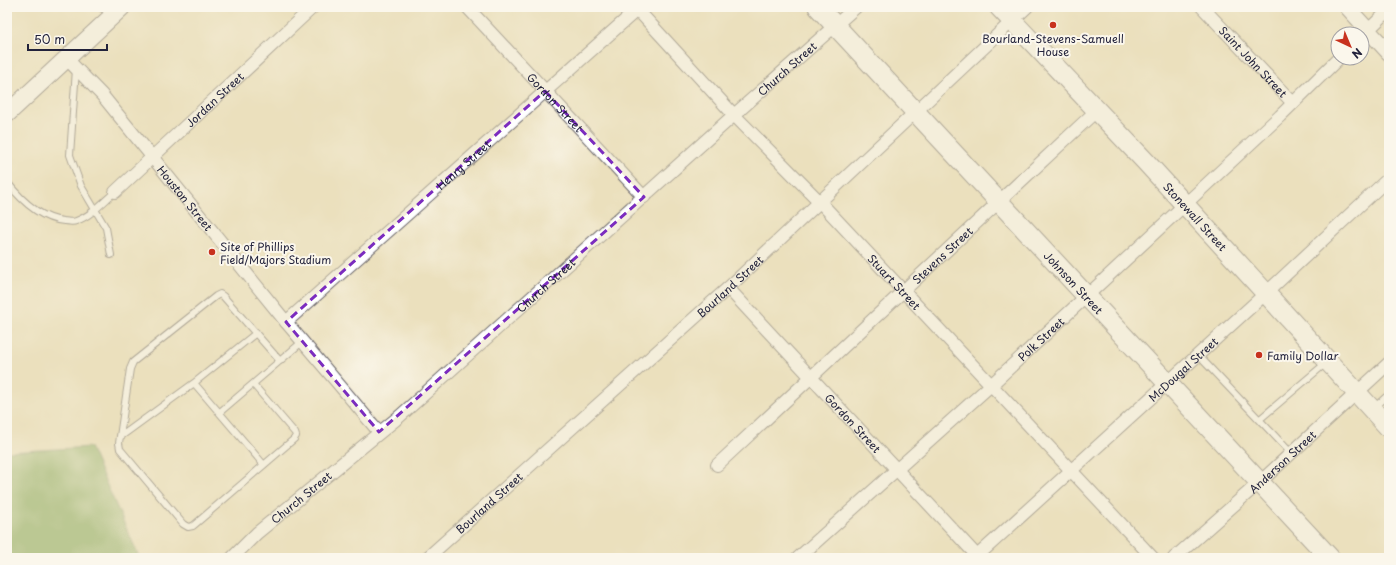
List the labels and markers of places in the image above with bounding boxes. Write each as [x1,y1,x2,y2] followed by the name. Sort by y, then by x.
[1048,20,1058,30] marker: Bourland-Stevens-Samuell House
[982,30,1124,60] place label: Bourland-Stevens-Samuell House
[220,238,331,268] place label: Site of Phillips Field/Majors Stadium
[207,247,217,257] marker: Site of Phillips Field/Majors Stadium
[1267,347,1338,364] place label: Family Dollar
[1254,350,1264,360] marker: Family Dollar

